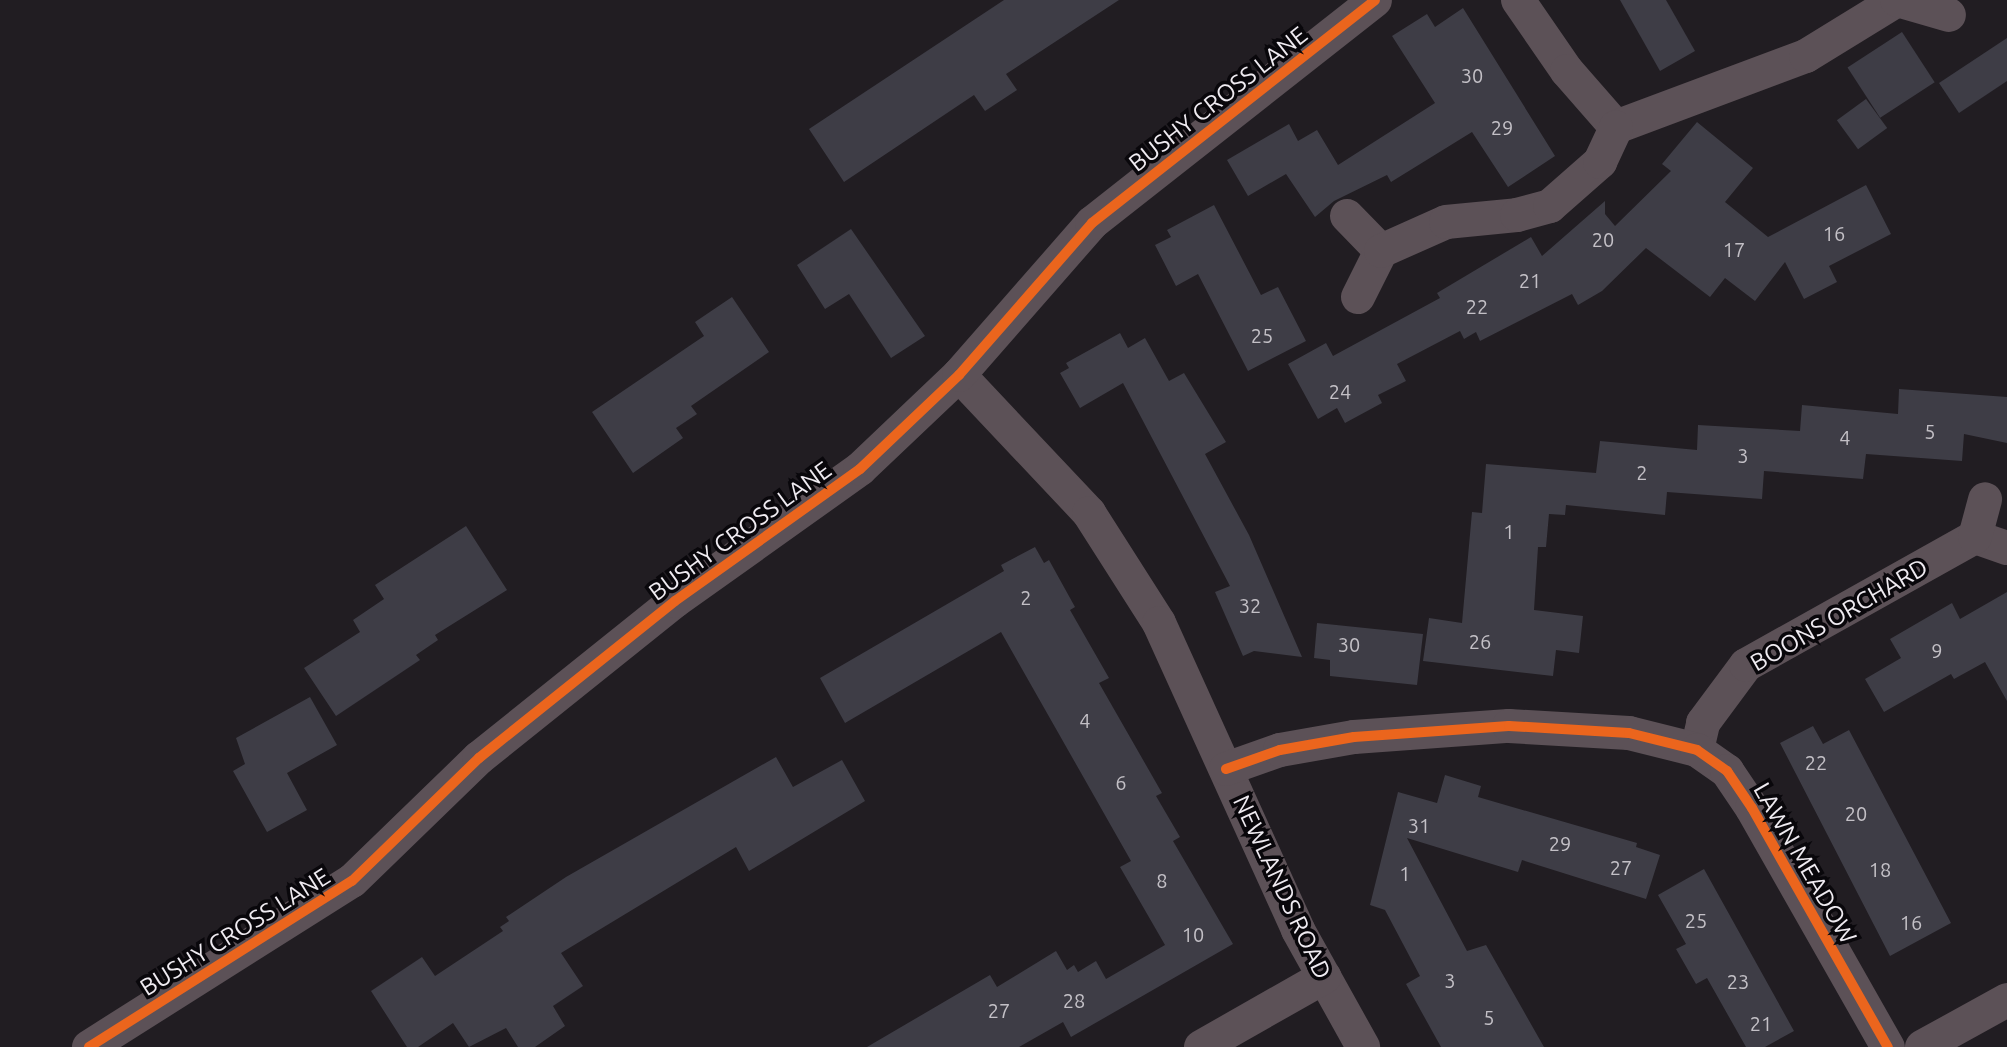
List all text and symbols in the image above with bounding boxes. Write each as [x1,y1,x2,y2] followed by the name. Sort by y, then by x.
[1123,20,1313,178] street label: BUSHY CROSS LANE
[1461,63,1483,87] house number: 30
[1491,115,1513,139] house number: 29
[1823,221,1845,245] house number: 16
[1592,227,1614,251] house number: 20
[1723,237,1745,261] house number: 17
[1519,268,1541,292] house number: 21
[1466,294,1488,318] house number: 22
[1251,323,1273,347] house number: 25
[1329,379,1351,403] house number: 24
[1924,419,1936,443] house number: 5
[1839,425,1851,449] house number: 4
[1737,443,1749,467] house number: 3
[643,455,837,607] street label: BUSHY CROSS LANE
[1636,460,1648,484] house number: 2
[1503,519,1515,543] house number: 1
[1745,553,1933,677] street label: BOONS ORCHARD
[1020,585,1032,609] house number: 2
[1239,593,1261,617] house number: 32
[1469,629,1491,653] house number: 26
[1338,632,1360,656] house number: 30
[1931,638,1943,662] house number: 9
[1079,708,1091,732] house number: 4
[1805,750,1827,774] house number: 22
[1115,770,1127,794] house number: 6
[1747,777,1863,949] street label: LAWN MEADOW
[1227,791,1337,983] street label: NEWLANDS ROAD
[1845,801,1867,825] house number: 20
[1408,813,1430,837] house number: 31
[1549,831,1571,855] house number: 29
[1610,855,1632,879] house number: 27
[1869,857,1891,881] house number: 18
[1399,861,1411,885] house number: 1
[135,862,335,1002] street label: BUSHY CROSS LANE
[1156,868,1168,892] house number: 8
[1685,908,1707,932] house number: 25
[1900,910,1922,934] house number: 16
[1182,922,1204,946] house number: 10
[1444,968,1456,992] house number: 3
[1727,969,1749,993] house number: 23
[1063,988,1085,1012] house number: 28
[988,998,1010,1022] house number: 27
[1483,1005,1495,1029] house number: 5
[1750,1011,1772,1035] house number: 21

